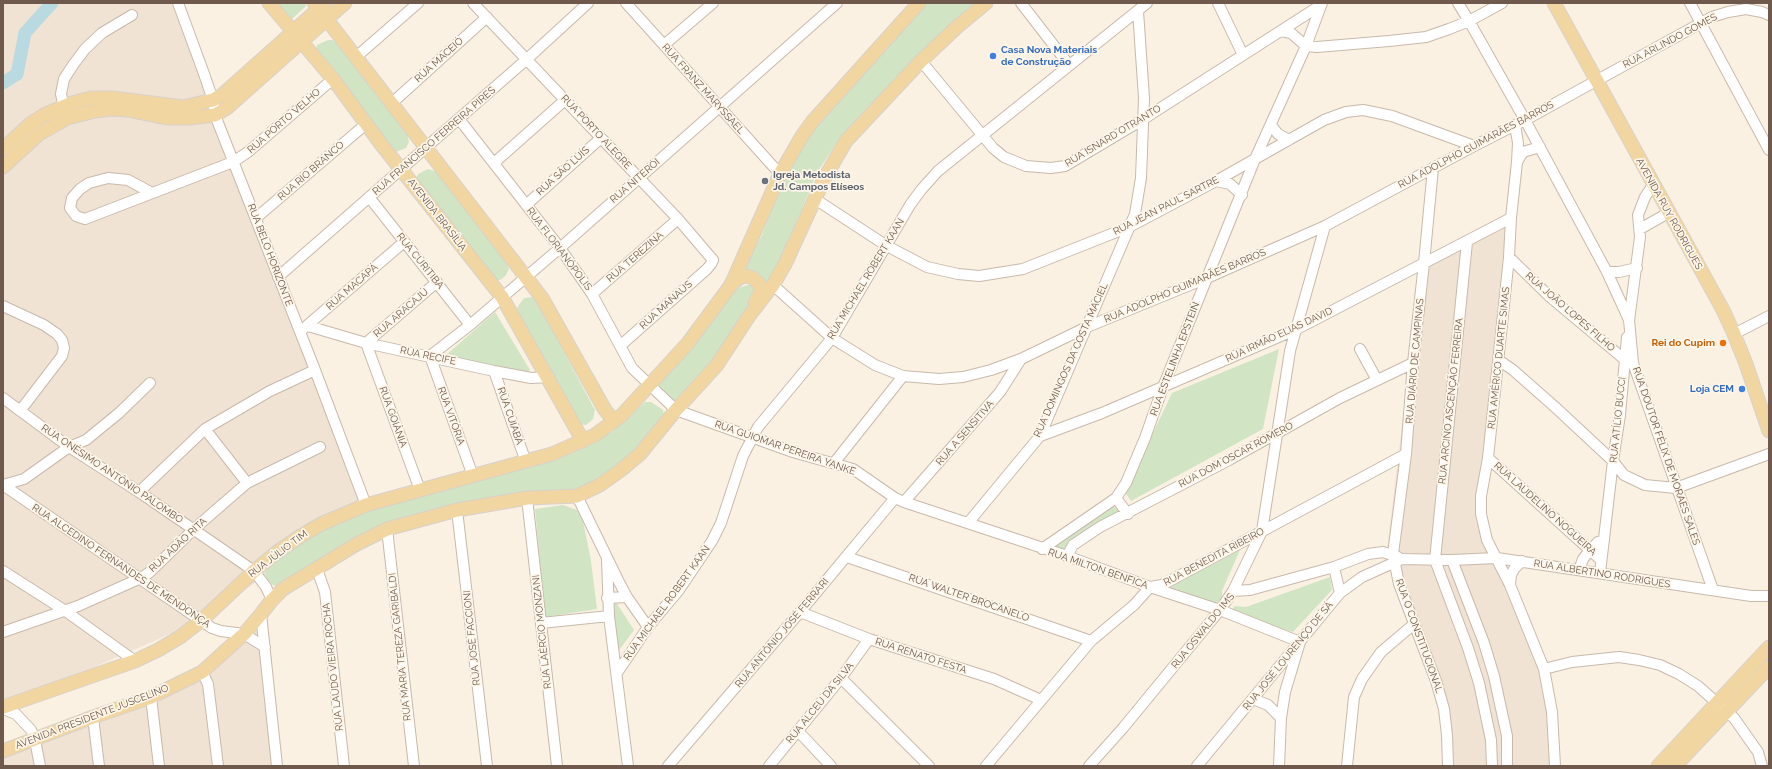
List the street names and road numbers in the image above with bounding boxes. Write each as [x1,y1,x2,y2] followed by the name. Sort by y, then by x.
[1621,11,1719,71] street label: RUA ARLINDO GOMES
[412,35,466,85] street label: RUA MACEIÓ
[659,41,747,137] street label: RUA FRANZ MARYSSAEL
[370,84,498,198] street label: RUA FRANCISCO FERREIRA PIRES
[245,86,323,156] street label: RUA PORTO VELHO
[558,92,634,172] street label: RUA PORTO ALEGRE
[1396,99,1556,191] street label: RUA ADOLPHO GUIMARÃES BARROS
[1063,103,1163,169] street label: RUA ISNARD OTRANTO
[275,139,347,203] street label: RUA RIO BRANCO
[534,144,592,198] street label: RUA SÃO LUÍS
[608,156,662,206] street label: RUA NITERÓI
[1633,156,1705,272] street label: AVENIDA RUY RODRIGUES
[1111,174,1221,238] street label: RUA JEAN PAUL SARTRE
[405,176,469,254] street label: AVENIDA BRASÍLIA
[245,202,295,308] street label: RUA BELO HORIZONTE
[524,205,594,293] street label: RUA FLORIANÓPOLIS
[825,216,907,342] street label: RUA MICHAEL ROBERT KAAN
[604,229,666,285] street label: RUA TEREZINA
[394,231,446,291] street label: RUA CURITIBA
[1102,246,1268,326] street label: RUA ADOLPHO GUIMARÃES BARROS
[324,261,380,313] street label: RUA MACAPÁ
[1523,270,1617,354] street label: RUA JOÃO LOPES FILHO
[637,278,695,332] street label: RUA MANAUS
[1031,281,1111,439] street label: RUA DOMINGOS DA COSTA MACIEL
[371,286,431,340] street label: RUA ARACAJÚ
[1486,286,1512,430] street label: RUA AMÉRICO DUARTE SIMAS
[1404,298,1426,424] street label: RUA DIÁRIO DE CAMPINAS
[1148,300,1202,418] street label: RUA ESTELINHA EPSTEIN
[1224,305,1334,365] street label: RUA IRMÃO ELIAS DAVID
[1436,317,1466,485] street label: RUA ARCINO ASCENÇÃO FERREIRA
[399,344,457,368] street label: RUA RECIFE
[1630,365,1702,547] street label: RUA DOUTOR FÉLIX DE MORAES SALES
[1608,376,1628,464] street label: RUA ATÍLIO BUCCI
[376,385,410,449] street label: RUA GOIÂNIA
[435,385,467,447] street label: RUA VITÓRIA
[495,386,525,446] street label: RUA CUIABÁ
[933,398,997,468] street label: RUA A SENSITIVA
[713,418,857,478] street label: RUA GUIOMAR PEREIRA YANKE
[1177,420,1295,490] street label: RUA DOM OSCAR ROMERO
[39,422,185,526] street label: RUA ONÉSIMO ANTÔNIO PALOMBO
[1491,460,1599,558] street label: RUA LAUDELINO NOGUEIRA
[30,502,212,630] street label: RUA ALCEDINO FERNANDES DE MENDONÇA
[147,515,209,575] street label: RUA ADÃO RITA
[1162,525,1266,589] street label: RUA BENEDITA RIBEIRO
[246,528,310,580] street label: RUA JÚLIO TIM
[621,543,713,663] street label: RUA MICHAEL ROBERT KAAN
[1046,546,1150,592] street label: RUA MILTON BENFICA
[1533,557,1671,591] street label: RUA ALBERTINO RODRIGUES
[386,572,414,722] street label: RUA MARIA TEREZA GARIBALDI
[907,572,1031,624] street label: RUA WALTER BROCANELO
[530,574,554,690] street label: RUA LAÉRCIO MONZANI
[733,576,831,690] street label: RUA ANTÔNIO JOSÉ FERRARI
[1393,577,1445,695] street label: RUA O CONSTITUCIONAL
[461,590,483,686] street label: RUA JOSÉ FACCIONI
[1169,591,1237,671] street label: RUA OSWALDO IMS
[1240,599,1336,713] street label: RUA JOSÉ LOURENÇO DE SÁ
[320,602,346,732] street label: RUA LAUDO VIEIRA ROCHA
[874,636,968,676] street label: RUA RENATO FESTA
[784,660,856,746] street label: RUA ALCEU DA SILVA
[14,682,170,752] street label: AVENIDA PRESIDENTE JUSCELINO

